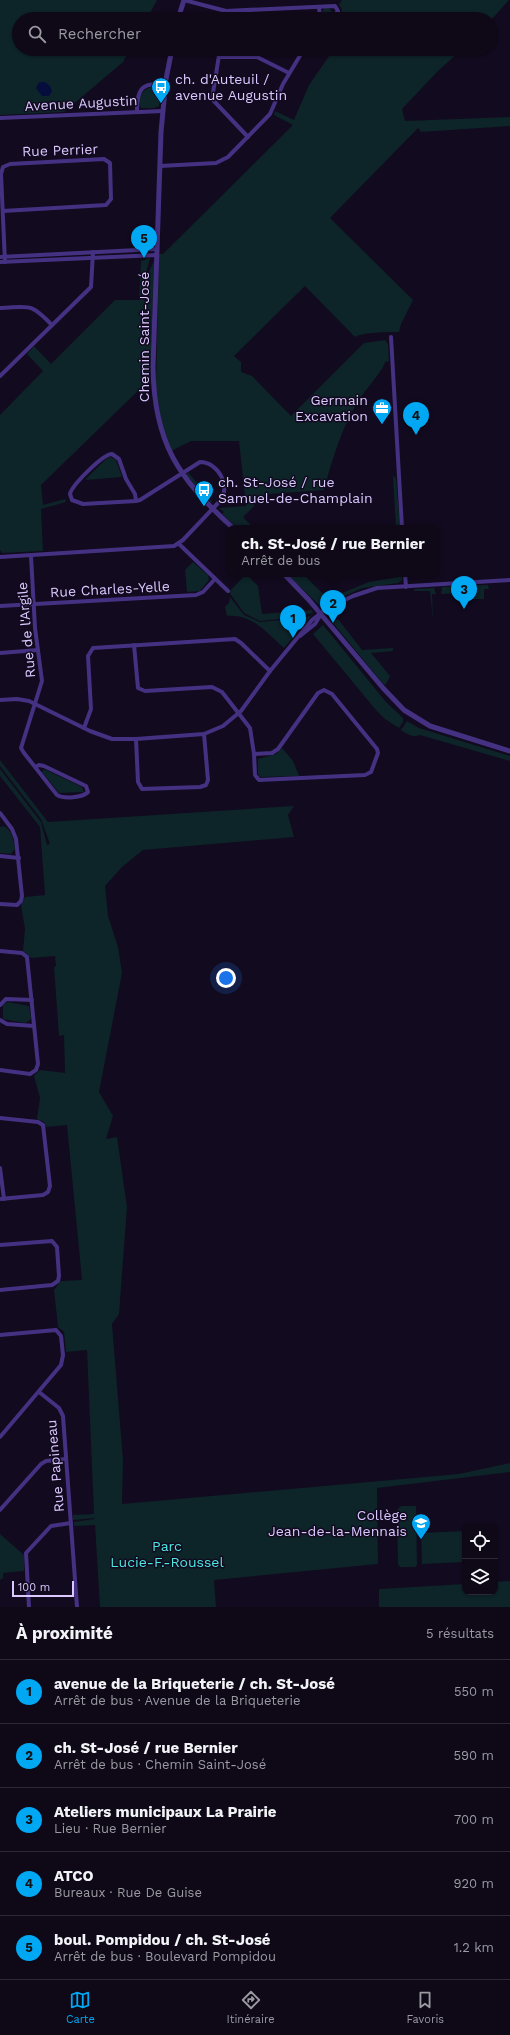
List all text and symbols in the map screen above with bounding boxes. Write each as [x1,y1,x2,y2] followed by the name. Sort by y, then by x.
[12,12,498,56] search box
[26,23,48,45] icon: search
[58,25,141,43] text: Rechercher
[175,71,287,103] place label: ch. d'Auteuil / avenue Augustin
[150,76,172,104] bus stop icon: ch. d'Auteuil / avenue Augustin
[24,92,138,114] street label: Avenue Augustin
[22,141,99,159] street label: Rue Perrier
[131,225,157,258] pin: 5
[136,272,152,402] street label: Chemin Saint-José
[295,392,368,424] place label: Germain Excavation
[371,397,393,425] office icon: Germain Excavation
[403,402,429,435] pin: 4
[218,474,373,506] place label: ch. St-José / rue Samuel-de-Champlain
[193,479,215,507] bus stop icon: ch. St-José / rue Samuel-de-Champlain
[227,525,439,577] popup
[241,535,425,553] text: ch. St-José / rue Bernier
[241,553,320,568] text: Arrêt de bus
[451,576,477,609] pin: 3
[50,578,170,600] street label: Rue Charles-Yelle
[14,581,38,679] street label: Rue de l'Argile
[320,590,346,623] pin: 2
[280,605,306,638] pin: 1
[216,968,236,988] your location
[43,1419,67,1513] street label: Rue Papineau
[268,1507,407,1539] place label: Collège Jean-de-la-Mennais
[410,1512,432,1540] school or university icon: Collège Jean-de-la-Mennais
[462,1523,498,1595] map controls
[462,1523,498,1559] button: locate
[110,1538,224,1570] park label: Parc Lucie-F.-Roussel
[462,1559,498,1595] button: layers
[12,1579,74,1598] scale bar
[18,1581,50,1594] text: 100 m
[16,1623,113,1643] text: À proximité
[426,1626,494,1641] text: 5 résultats
[54,1675,335,1693] text: avenue de la Briqueterie / ch. St-José
[26,1684,32,1699] text: 1
[454,1684,494,1699] text: 550 m
[54,1693,300,1708] text: Arrêt de bus · Avenue de la Briqueterie
[54,1739,238,1757] text: ch. St-José / rue Bernier
[25,1748,33,1763] text: 2
[454,1748,494,1763] text: 590 m
[54,1757,266,1772] text: Arrêt de bus · Chemin Saint-José
[54,1803,276,1821] text: Ateliers municipaux La Prairie
[25,1812,33,1827] text: 3
[454,1812,494,1827] text: 700 m
[54,1821,167,1836] text: Lieu · Rue Bernier
[54,1867,94,1885] text: ATCO
[25,1876,33,1891] text: 4
[453,1876,494,1891] text: 920 m
[54,1885,202,1900] text: Bureaux · Rue De Guise
[54,1931,271,1949] text: boul. Pompidou / ch. St-José
[25,1940,33,1955] text: 5
[454,1940,494,1955] text: 1.2 km
[54,1949,276,1964] text: Arrêt de bus · Boulevard Pompidou
[66,1989,95,2026] tab: Carte
[227,1989,275,2026] tab: Itinéraire
[406,1989,444,2026] tab: Favoris

